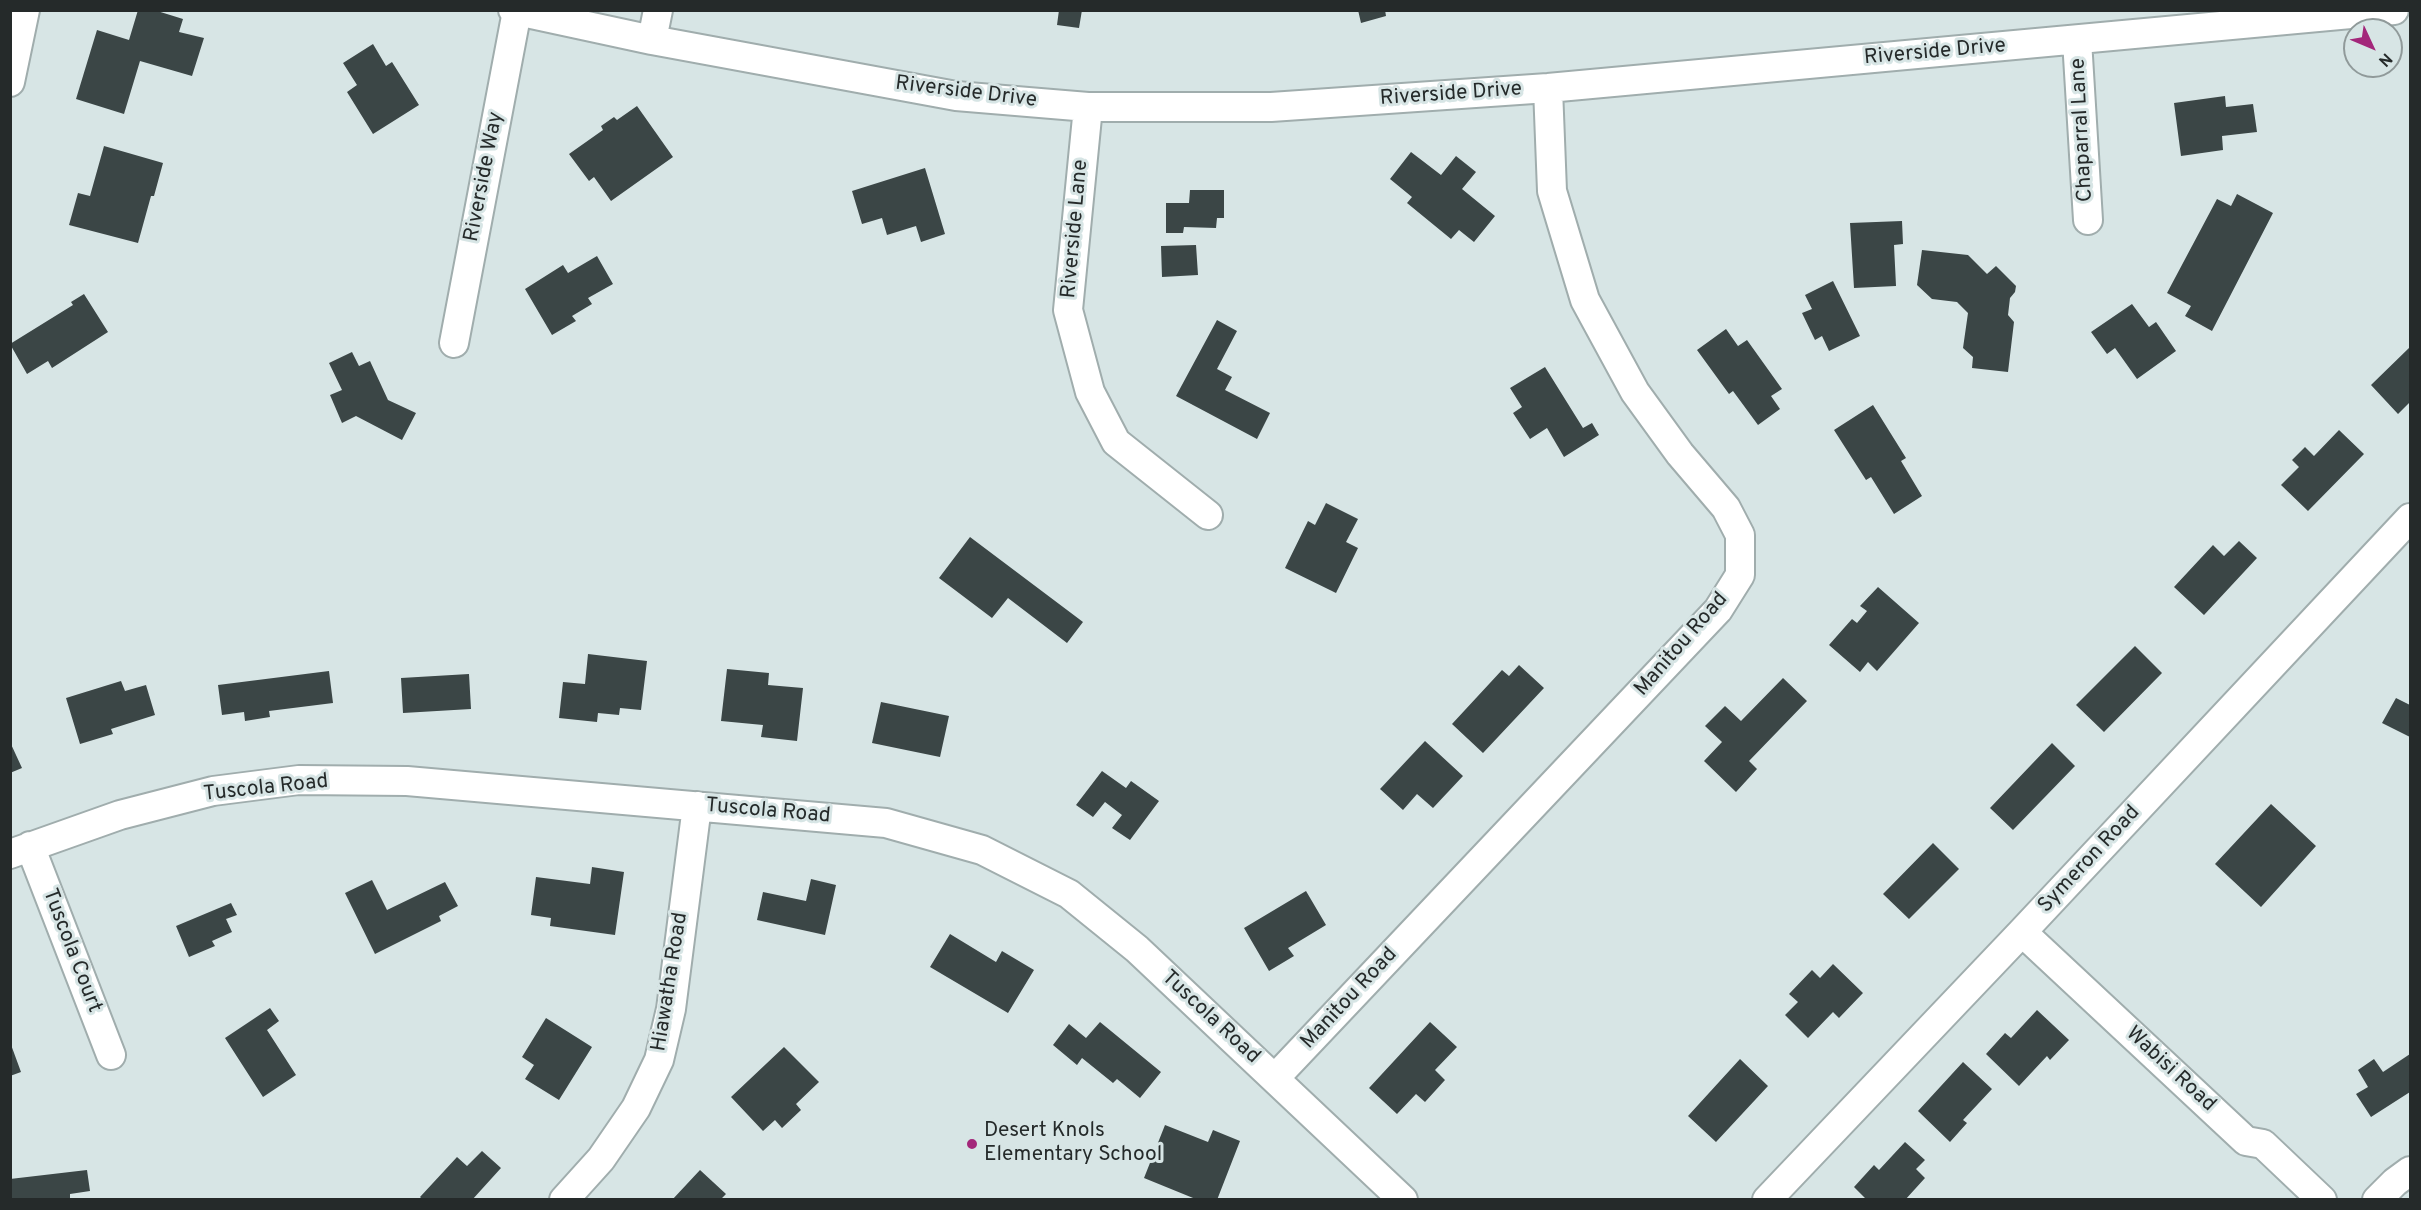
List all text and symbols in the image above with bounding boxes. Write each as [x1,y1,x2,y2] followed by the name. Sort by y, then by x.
[2343,18,2403,78] north arrow
[1863,34,2007,72] street label: Riverside Drive
[2373,48,2396,70] text: N
[2067,57,2099,203] street label: Chaparral Lane
[894,72,1038,114] street label: Riverside Drive
[1379,77,1523,113] street label: Riverside Drive
[460,110,510,244] street label: Riverside Way
[1057,159,1095,299] street label: Riverside Lane
[1630,588,1734,702] street label: Manitou Road
[202,770,330,808] street label: Tuscola Road
[704,794,832,830] street label: Tuscola Road
[2034,801,2146,919] street label: Symeron Road
[36,886,106,1016] street label: Tuscola Court
[648,911,694,1053] street label: Hiawatha Road
[1297,943,1403,1055] street label: Manitou Road
[1156,966,1264,1070] street label: Tuscola Road
[2120,1022,2220,1118] street label: Wabisi Road
[984,1119,1162,1169] place label: Desert Knols Elementary School
[965,1137,979,1151] marker: Desert Knols Elementary School

